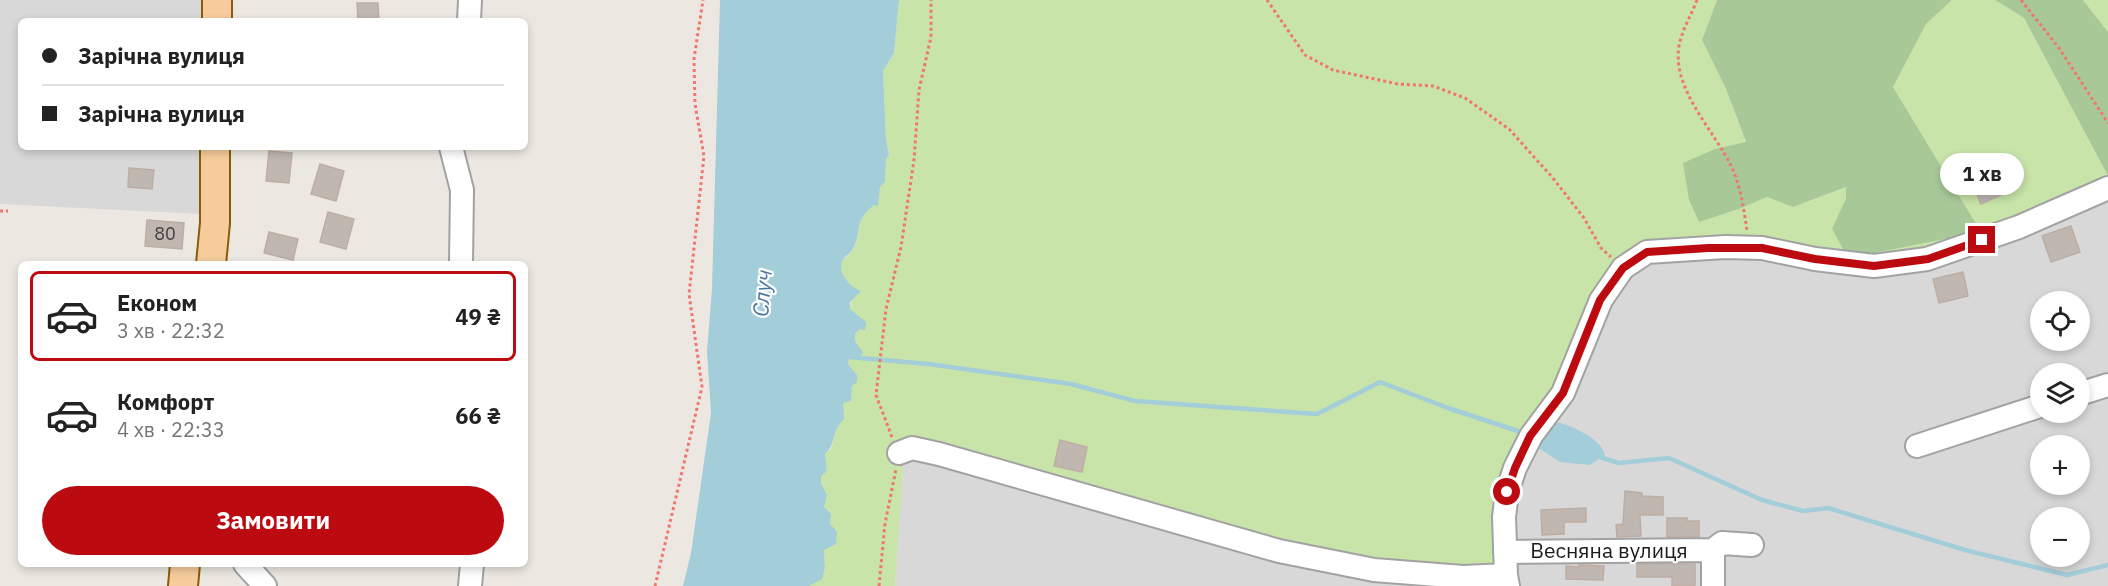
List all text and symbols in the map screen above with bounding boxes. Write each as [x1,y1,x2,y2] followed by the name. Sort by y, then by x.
[78,41,245,70] text: Зарічна вулиця
[78,99,245,128] text: Зарічна вулиця
[1940,153,2024,195] callout: 1 хв
[1962,160,2002,187] text: 1 хв
[154,222,176,245] house number: 80
[1968,226,1995,253] route end
[745,268,778,318] water label: Случ
[117,288,197,317] text: Економ
[45,289,99,343] icon: car
[2030,291,2090,567] map controls
[2030,291,2090,351] button: locate
[455,302,501,331] text: 49 ₴
[117,317,225,344] text: 3 хв · 22:32
[2030,363,2090,423] button: layers
[117,387,214,416] text: Комфорт
[45,388,99,442] icon: car
[455,401,501,430] text: 66 ₴
[117,416,225,443] text: 4 хв · 22:33
[2030,435,2090,495] button: +
[1493,478,1520,505] route start
[42,486,504,555] button: Замовити
[2030,507,2090,567] button: −
[1530,536,1688,564] street label: Весняна вулиця

